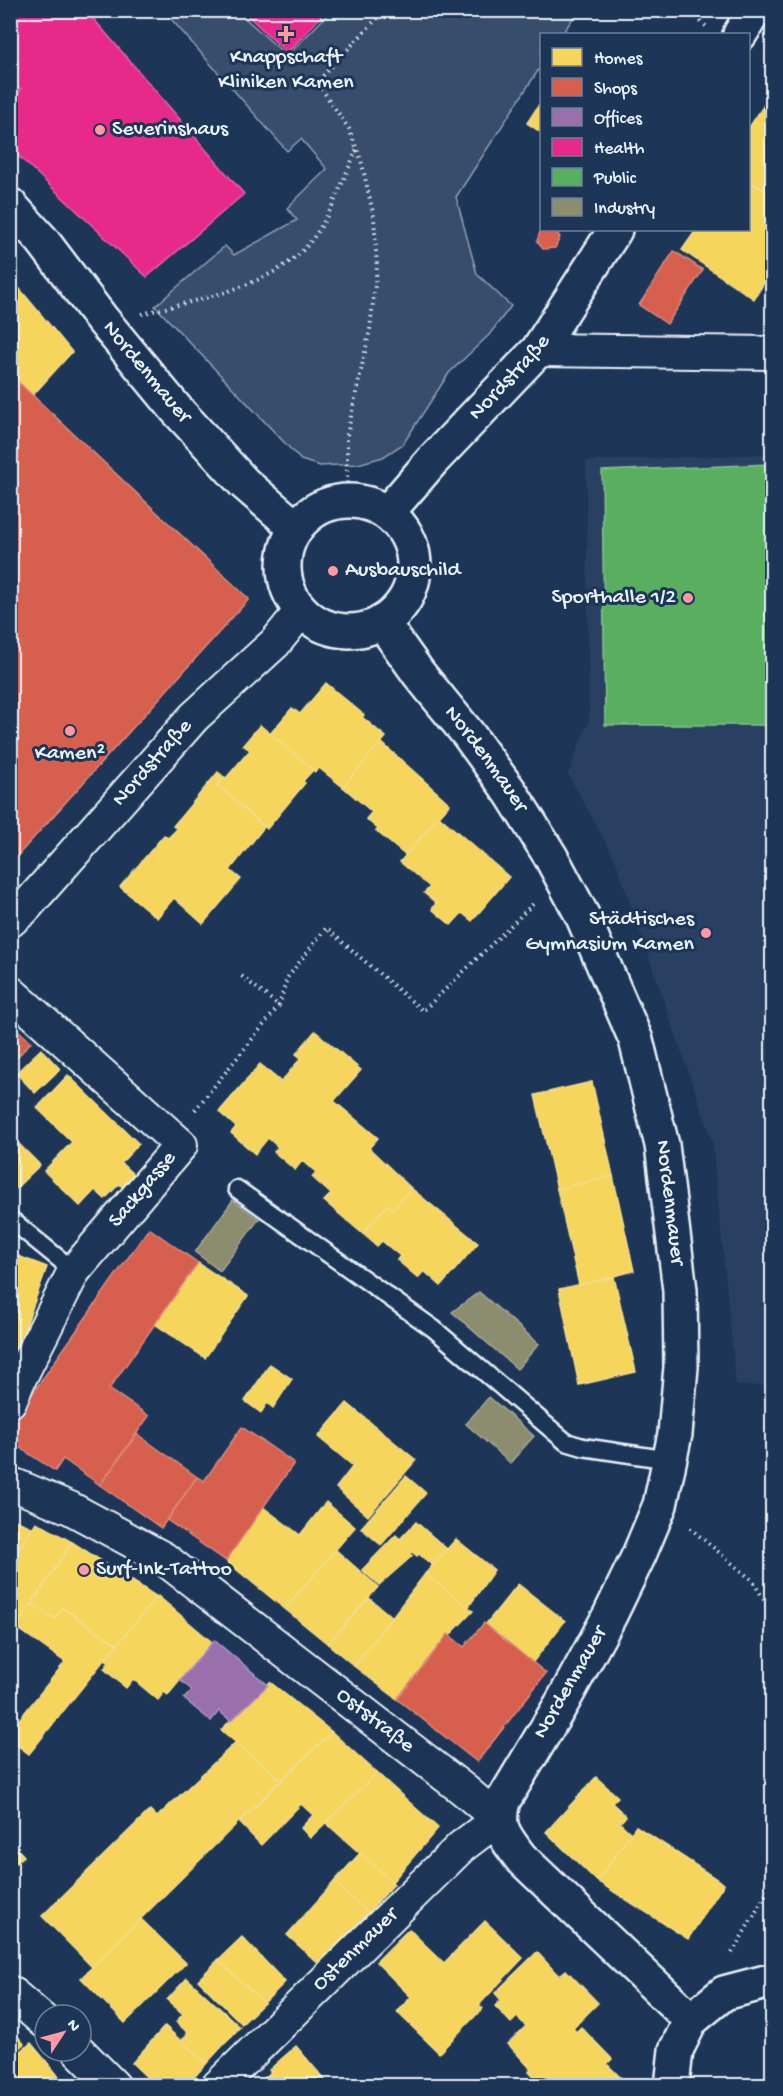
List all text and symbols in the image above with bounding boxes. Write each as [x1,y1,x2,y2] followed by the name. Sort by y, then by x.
[277,25,295,43] marker: Knappschaft Kliniken Kamen
[540,33,750,231] legend
[218,45,354,96] place label: Knappschaft Kliniken Kamen
[594,49,644,70] text: Homes
[594,79,638,100] text: Shops
[594,109,643,130] text: Offices
[112,117,229,143] place label: Severinshaus
[93,123,107,137] marker: Severinshaus
[594,139,645,160] text: Health
[593,169,637,190] text: Public
[594,199,655,220] text: Industry
[96,316,198,431] street label: Nordenmauer
[464,330,557,427] street label: Nordstraße
[345,558,463,584] place label: Ausbauschild
[326,564,340,578] marker: Ausbauschild
[552,585,676,611] place label: Sporthalle 1/2
[681,591,695,605] marker: Sporthalle 1/2
[438,701,534,819] street label: Nordenmauer
[107,714,199,813] street label: Nordstraße
[63,724,77,738] marker: Kamen²
[35,741,106,767] place label: Kamen²
[525,907,695,958] place label: Städtisches Gymnasium Kamen
[699,926,713,940] marker: Städtisches Gymnasium Kamen
[649,1139,690,1269] street label: Nordenmauer
[103,1146,183,1234] street label: Sackgasse
[96,1557,232,1583] place label: Surf-Ink-Tattoo
[77,1563,91,1577] marker: Surf-Ink-Tattoo
[528,1620,615,1744] street label: Nordenmauer
[330,1683,420,1760] street label: Oststraße
[308,1901,406,1997] street label: Ostenmauer
[33,2003,93,2063] north arrow
[62,2016,83,2036] text: N

